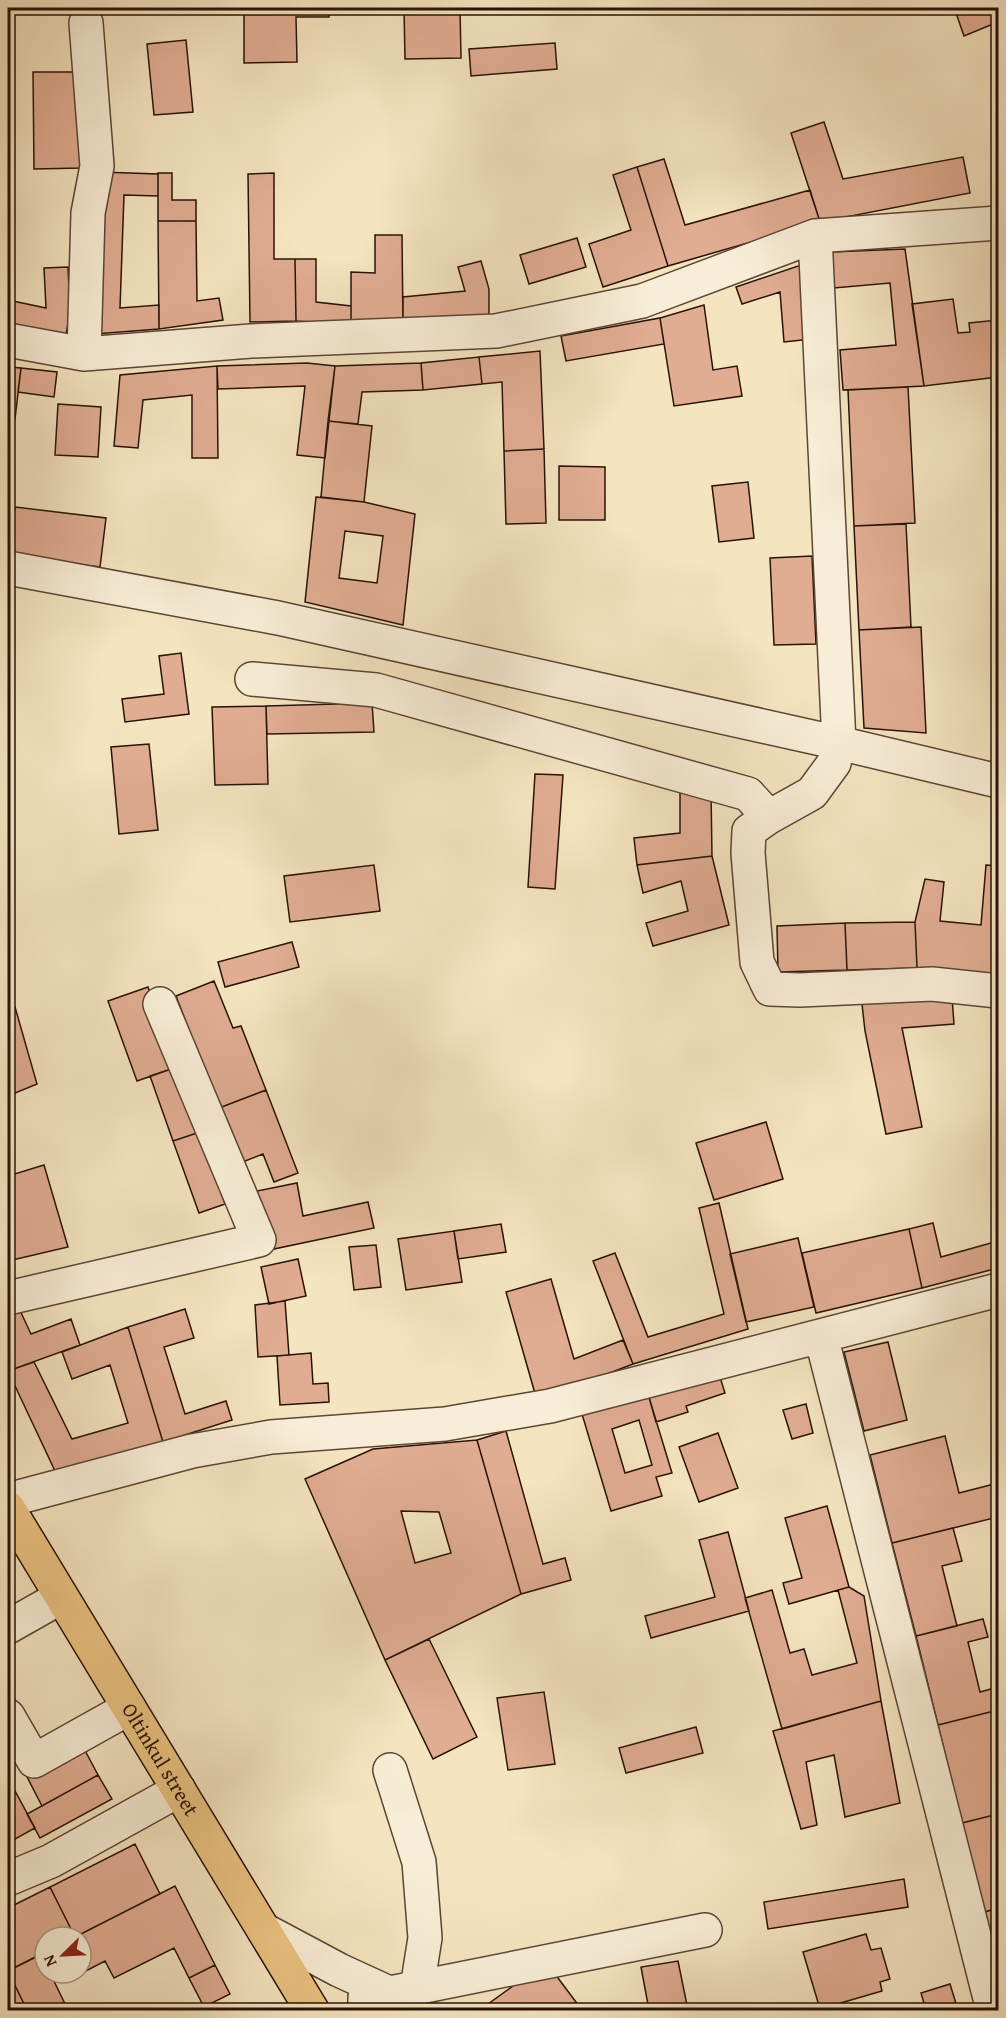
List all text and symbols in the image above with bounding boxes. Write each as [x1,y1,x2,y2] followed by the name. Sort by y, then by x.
[114,1697,207,1822] street label: Oltinkul street
[33,1925,93,1985] north arrow
[36,1951,62,1971] text: N

